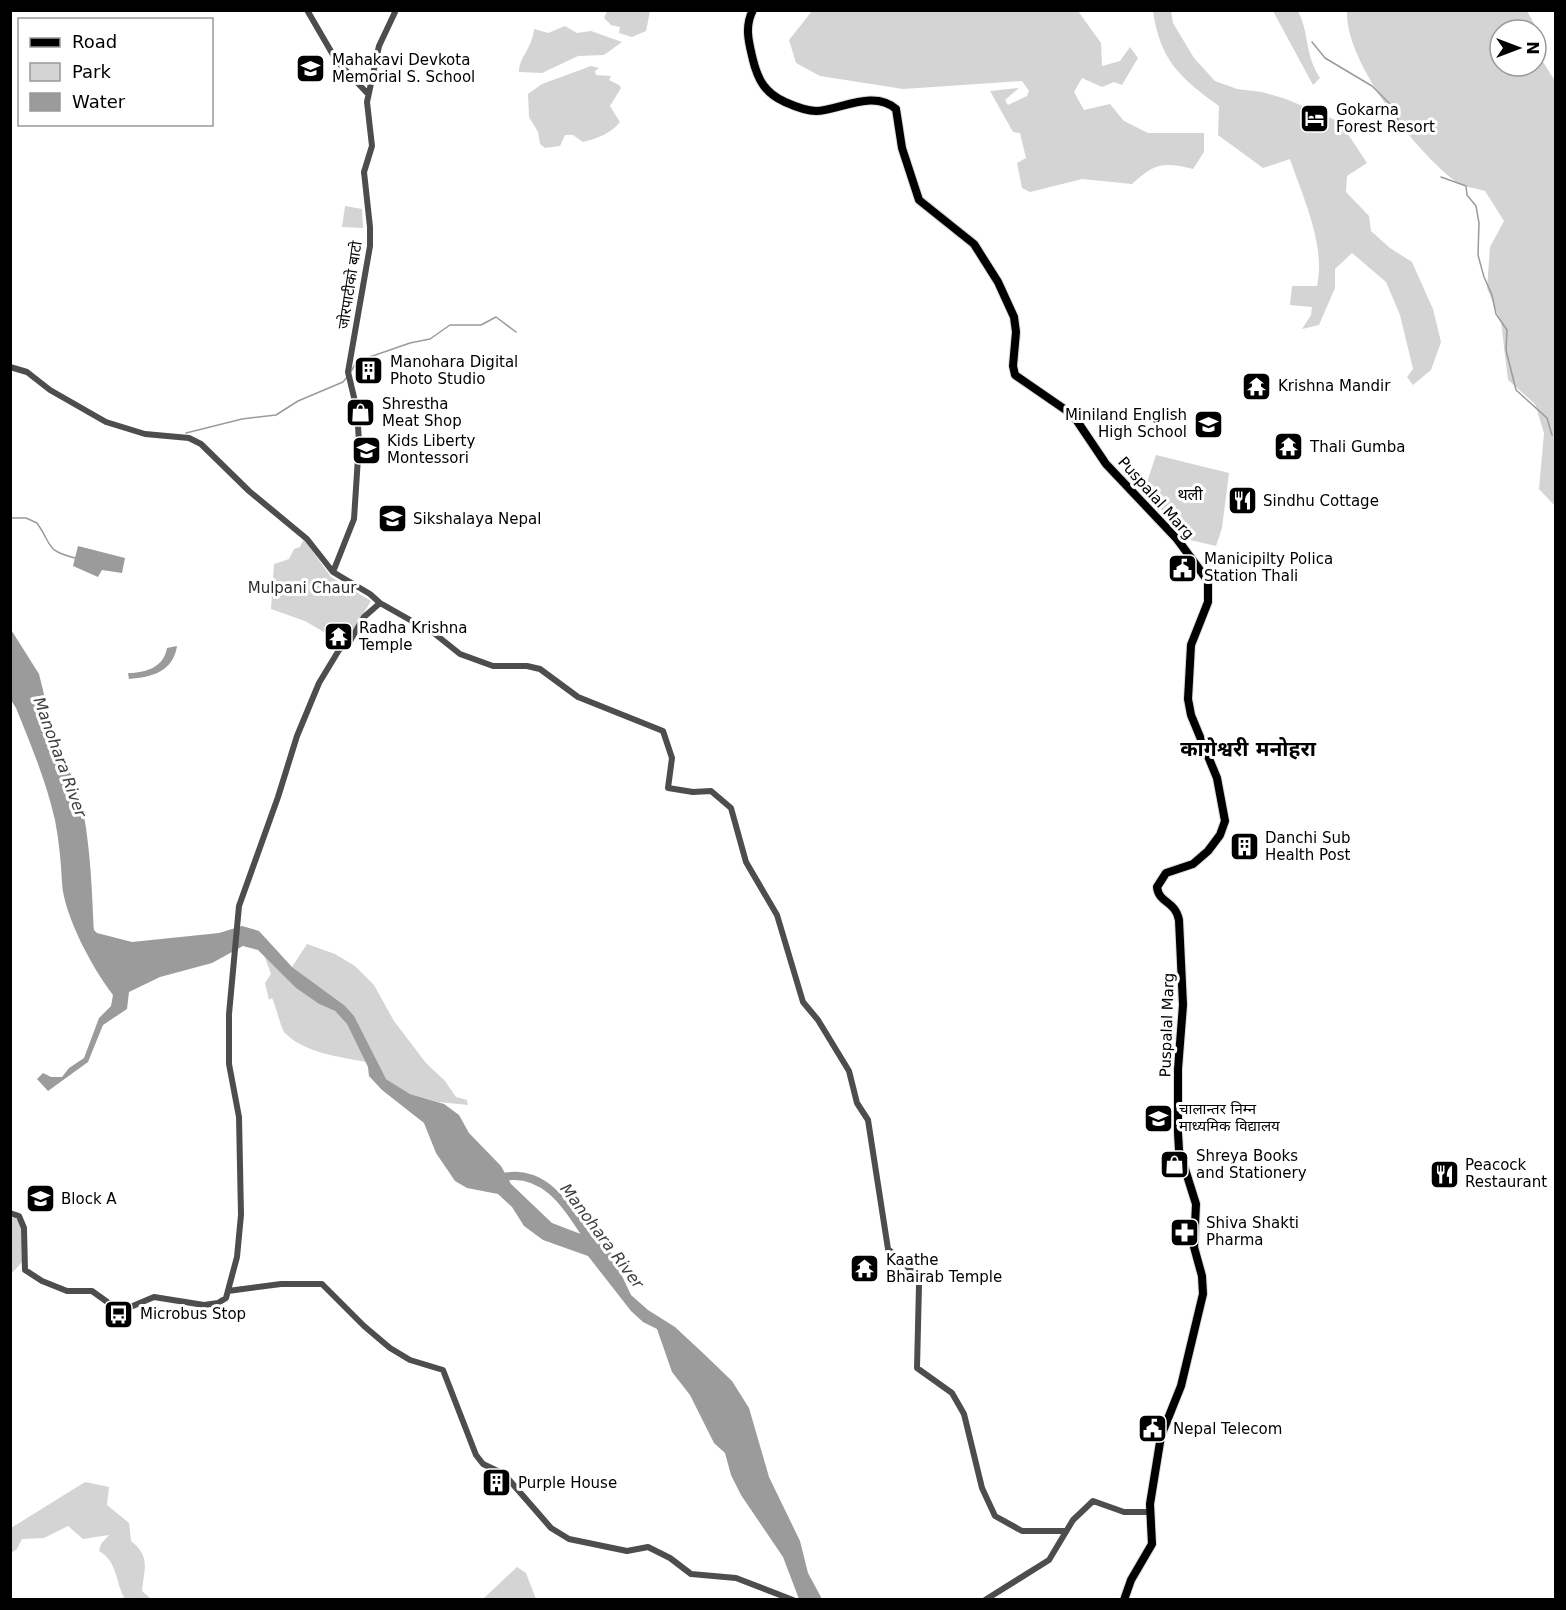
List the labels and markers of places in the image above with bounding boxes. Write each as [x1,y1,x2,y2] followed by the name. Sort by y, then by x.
[332,51,475,86] place label: Mahakavi Devkota Memorial S. School
[295,53,327,85] school or university icon: Mahakavi Devkota Memorial S. School
[1336,101,1435,136] place label: Gokarna Forest Resort
[1299,103,1331,135] hotel icon: Gokarna Forest Resort
[390,353,518,388] place label: Manohara Digital Photo Studio
[353,355,385,387] building icon: Manohara Digital Photo Studio
[1241,370,1273,402] temple icon: Krishna Mandir
[1278,377,1391,395] place label: Krishna Mandir
[382,395,462,430] place label: Shrestha Meat Shop
[345,397,377,429] shop icon: Shrestha Meat Shop
[1065,406,1187,441] place label: Miniland English High School
[1192,408,1224,440] school or university icon: Miniland English High School
[1273,431,1305,463] temple icon: Thali Gumba
[387,432,475,467] place label: Kids Liberty Montessori
[350,434,382,466] school or university icon: Kids Liberty Montessori
[1309,438,1405,456] place label: Thali Gumba
[1226,485,1258,517] restaurant icon: Sindhu Cottage
[1263,492,1379,510] place label: Sindhu Cottage
[376,503,408,535] school or university icon: Sikshalaya Nepal
[413,510,541,528] place label: Sikshalaya Nepal
[1204,550,1333,585] place label: Manicipilty Polica Station Thali
[1167,552,1199,584] public building icon: Manicipilty Polica Station Thali
[358,619,467,654] place label: Radha Krishna Temple
[322,621,354,653] temple icon: Radha Krishna Temple
[1265,829,1351,864] place label: Danchi Sub Health Post
[1228,831,1260,863] building icon: Danchi Sub Health Post
[1179,1100,1280,1135] place label: चालान्तर निम्न माध्यमिक विद्यालय
[1142,1102,1174,1134] school or university icon: चालान्तर निम्न माध्यमिक विद्यालय
[1196,1147,1307,1182] place label: Shreya Books and Stationery
[1159,1149,1191,1181] shop icon: Shreya Books and Stationery
[1465,1156,1547,1191] place label: Peacock Restaurant
[1428,1158,1460,1190] restaurant icon: Peacock Restaurant
[24,1183,56,1215] school or university icon: Block A
[61,1190,117,1208] place label: Block A
[1206,1214,1299,1249] place label: Shiva Shakti Pharma
[1169,1216,1201,1248] pharmacy icon: Shiva Shakti Pharma
[886,1251,1002,1286] place label: Kaathe Bhairab Temple
[849,1253,881,1285] temple icon: Kaathe Bhairab Temple
[103,1298,135,1330] bus stop icon: Microbus Stop
[140,1305,246,1323] place label: Microbus Stop
[1136,1413,1168,1445] public building icon: Nepal Telecom
[1173,1420,1282,1438] place label: Nepal Telecom
[481,1467,513,1499] building icon: Purple House
[518,1474,617,1492] place label: Purple House

